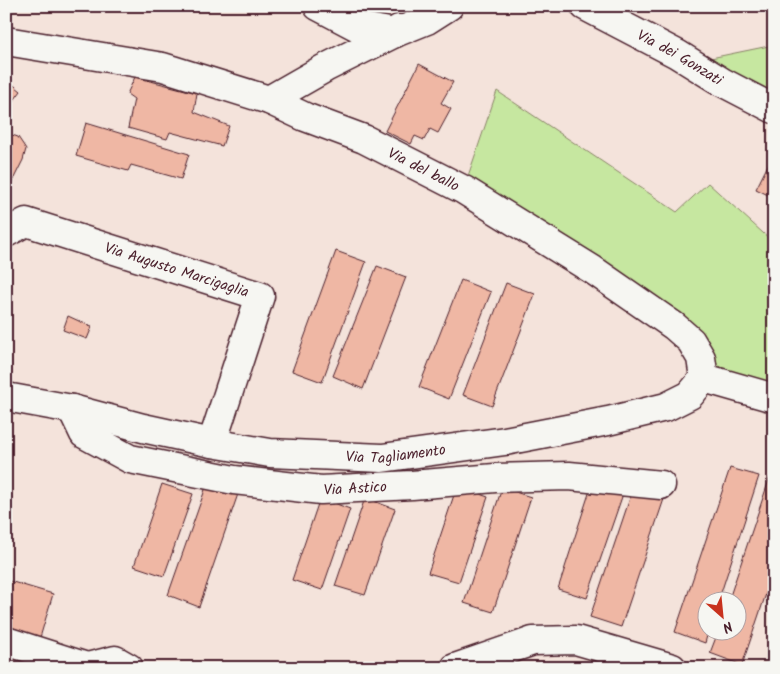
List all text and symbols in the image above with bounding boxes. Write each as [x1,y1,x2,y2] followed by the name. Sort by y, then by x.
[632,24,728,93] street label: Via dei Gonzati
[383,142,464,199] street label: Via del ballo
[101,237,252,305] street label: Via Augusto Marcigaglia
[345,438,447,471] street label: Via Tagliamento
[323,475,388,503] street label: Via Astico
[698,592,748,642] north arrow
[718,615,736,639] text: N

